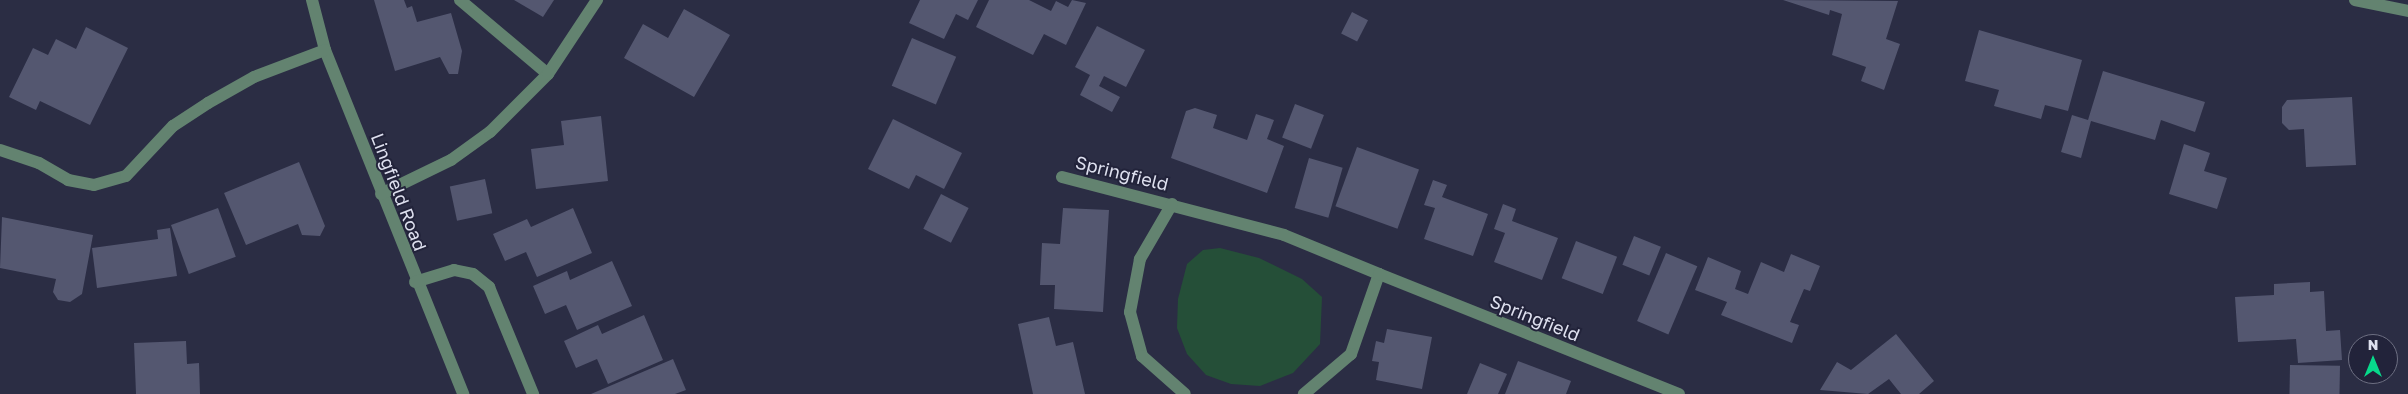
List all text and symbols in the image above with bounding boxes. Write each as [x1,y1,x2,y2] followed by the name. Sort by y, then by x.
[367,130,431,254] street label: Lingfield Road
[1073,151,1171,195] street label: Springfield
[1487,290,1583,346] street label: Springfield
[2348,334,2398,384] north arrow
[2368,336,2378,353] text: N

